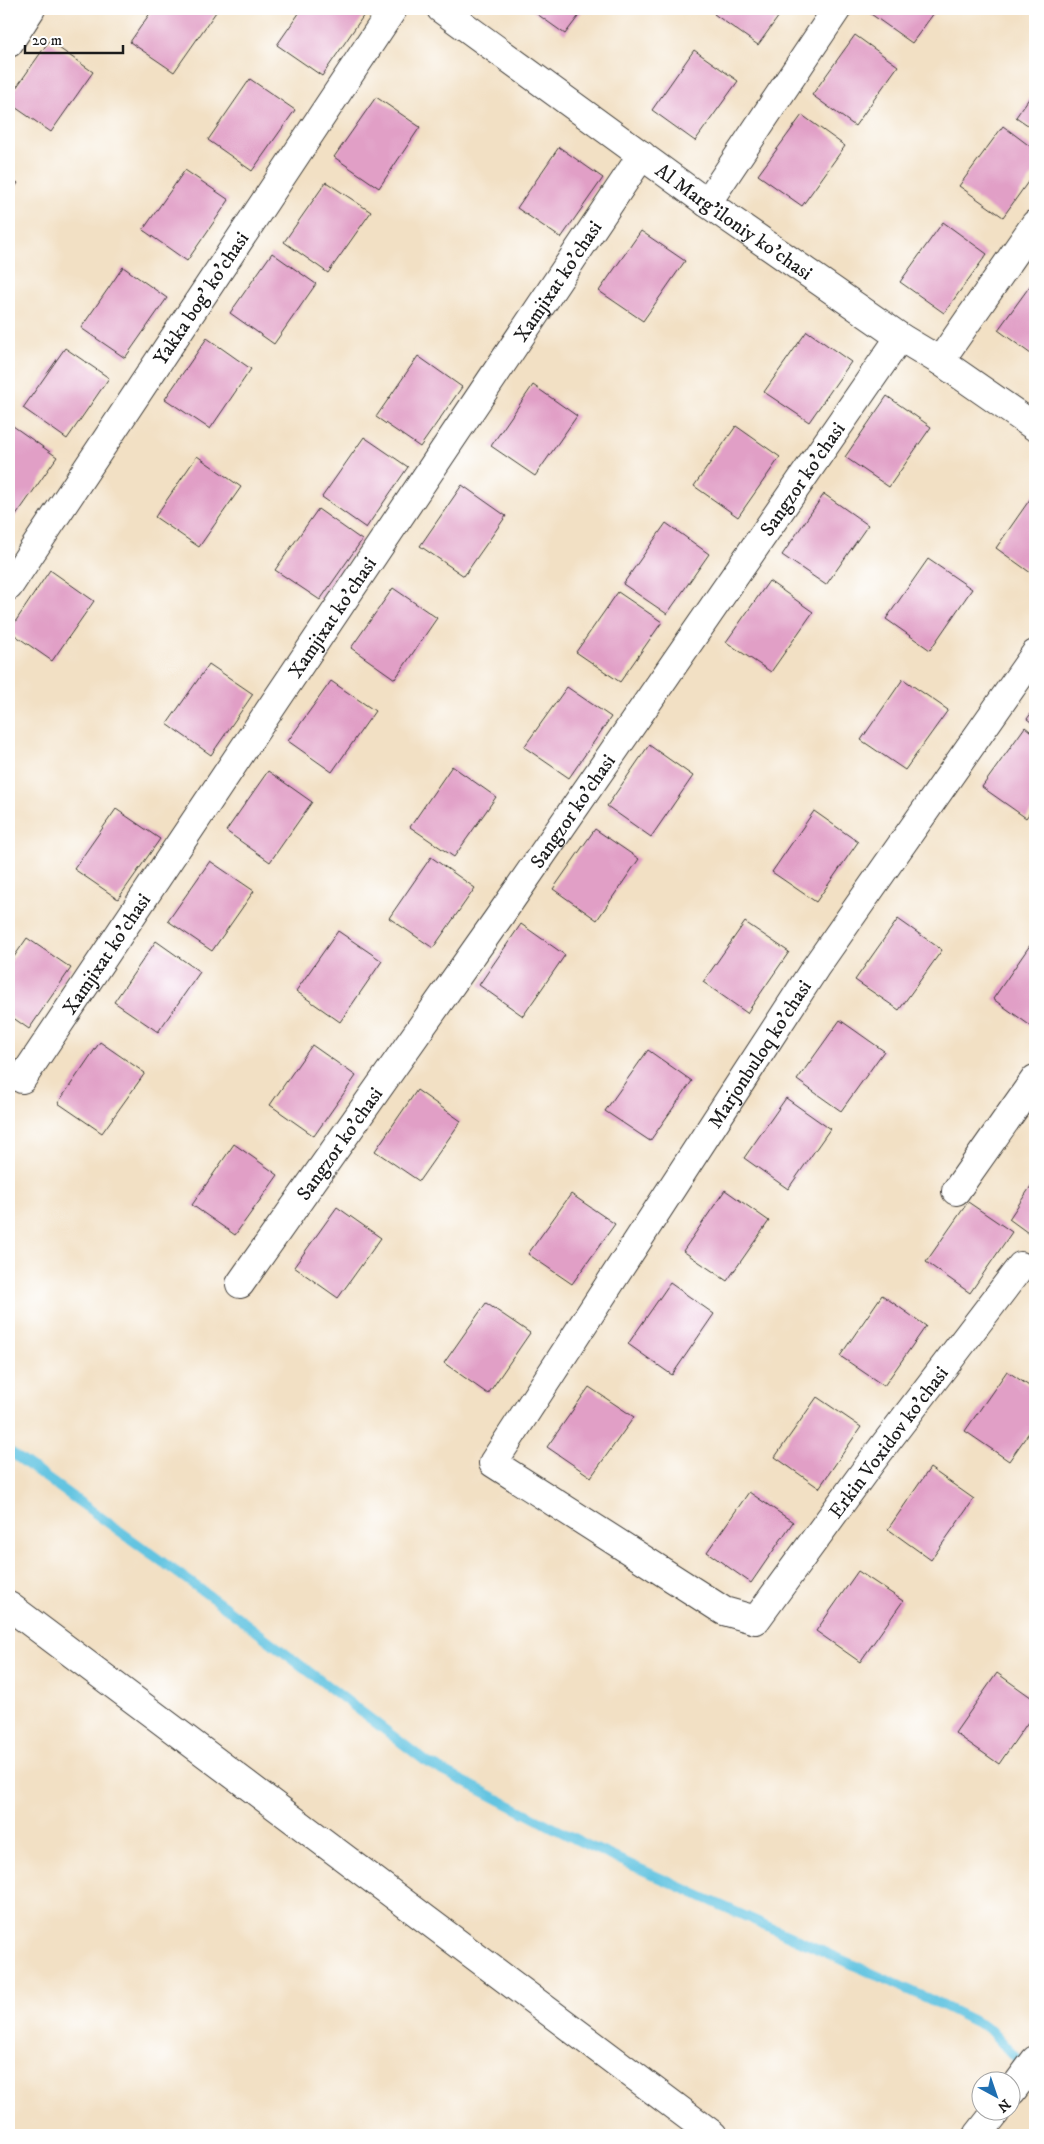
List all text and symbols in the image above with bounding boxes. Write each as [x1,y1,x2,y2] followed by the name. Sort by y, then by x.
[25,22,122,54] scale bar
[32,31,62,50] text: 20 m
[650,159,817,286] street label: Al Marg'iloniy ko'chasi
[509,216,608,347] street label: Xamjixat ko'chasi
[149,227,255,370] street label: Yakka bog' ko'chasi
[755,418,851,541] street label: Sangzor ko'chasi
[283,553,383,683] street label: Xamjixat ko'chasi
[525,750,622,874] street label: Sangzor ko'chasi
[58,889,157,1020] street label: Xamjixat ko'chasi
[703,976,818,1133] street label: Marjonbuloq ko'chasi
[292,1083,389,1206] street label: Sangzor ko'chasi
[824,1362,955,1524] street label: Erkin Voxidov ko'chasi
[972,2072,1022,2122] north arrow
[993,2095,1014,2116] text: N

